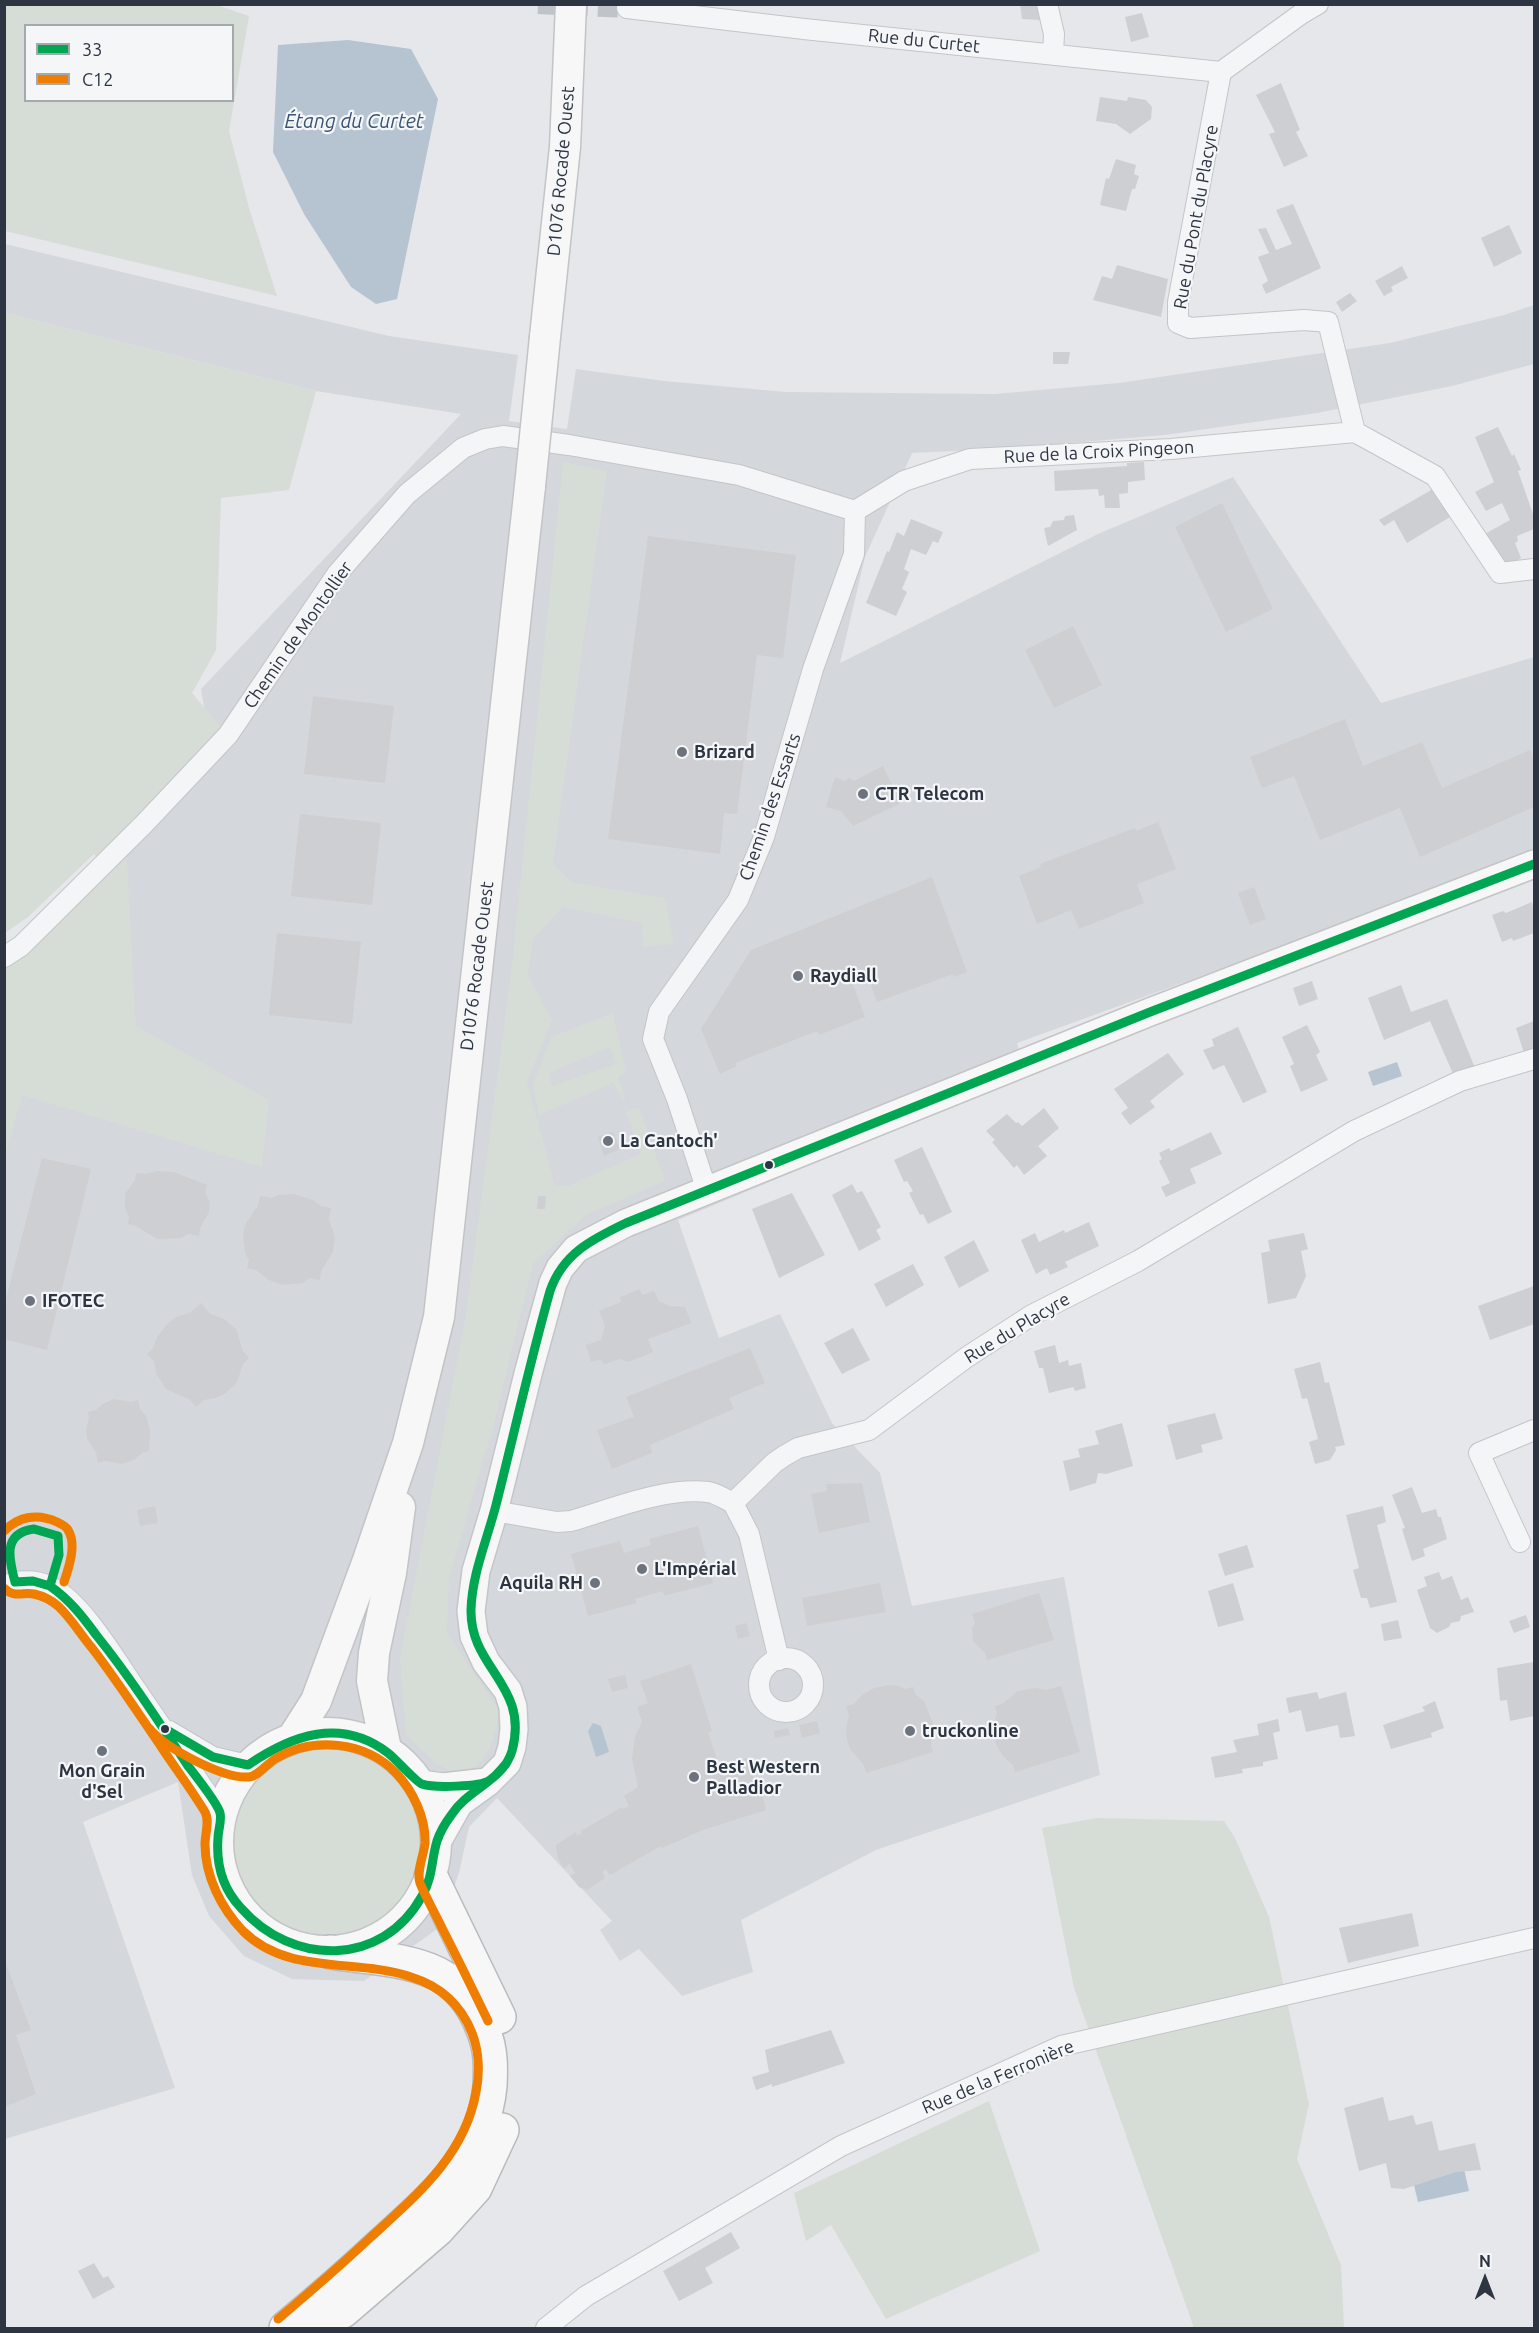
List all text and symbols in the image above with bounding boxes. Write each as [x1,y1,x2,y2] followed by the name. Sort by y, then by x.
[24,24,234,102] legend
[867,24,981,58] street label: Rue du Curtet
[82,39,102,59] text: 33
[82,69,113,89] text: C12
[543,85,579,257] street label: D1076 Rocade Ouest
[284,109,424,133] water label: Étang du Curtet
[1169,123,1223,311] street label: Rue du Pont du Placyre
[1003,436,1195,468] street label: Rue de la Croix Pingeon
[239,557,357,713] street label: Chemin de Montollier
[735,730,805,884] street label: Chemin des Essarts
[694,741,755,763] place label: Brizard
[675,745,689,759] marker: Brizard
[875,783,984,805] place label: CTR Telecom
[856,787,870,801] marker: CTR Telecom
[456,880,498,1052] street label: D1076 Rocade Ouest
[810,965,877,987] place label: Raydiall
[791,969,805,983] marker: Raydiall
[620,1130,718,1152] place label: La Cantoch'
[601,1134,615,1148] marker: La Cantoch'
[763,1159,775,1171] unlabelled marker
[960,1288,1074,1368] street label: Rue du Placyre
[42,1290,104,1312] place label: IFOTEC
[23,1294,37,1308] marker: IFOTEC
[654,1558,736,1580] place label: L'Impérial
[635,1562,649,1576] marker: L'Impérial
[500,1572,583,1594] place label: Aquila RH
[588,1576,602,1590] marker: Aquila RH
[922,1720,1019,1742] place label: truckonline
[159,1723,171,1735] unlabelled marker
[903,1724,917,1738] marker: truckonline
[95,1744,109,1758] marker: Mon Grain d'Sel
[706,1756,820,1798] place label: Best Western Palladior
[59,1760,145,1802] place label: Mon Grain d'Sel
[687,1770,701,1784] marker: Best Western Palladior
[919,2035,1077,2119] street label: Rue de la Ferronière
[1455,2249,1515,2309] north arrow
[1479,2252,1491,2270] text: N

